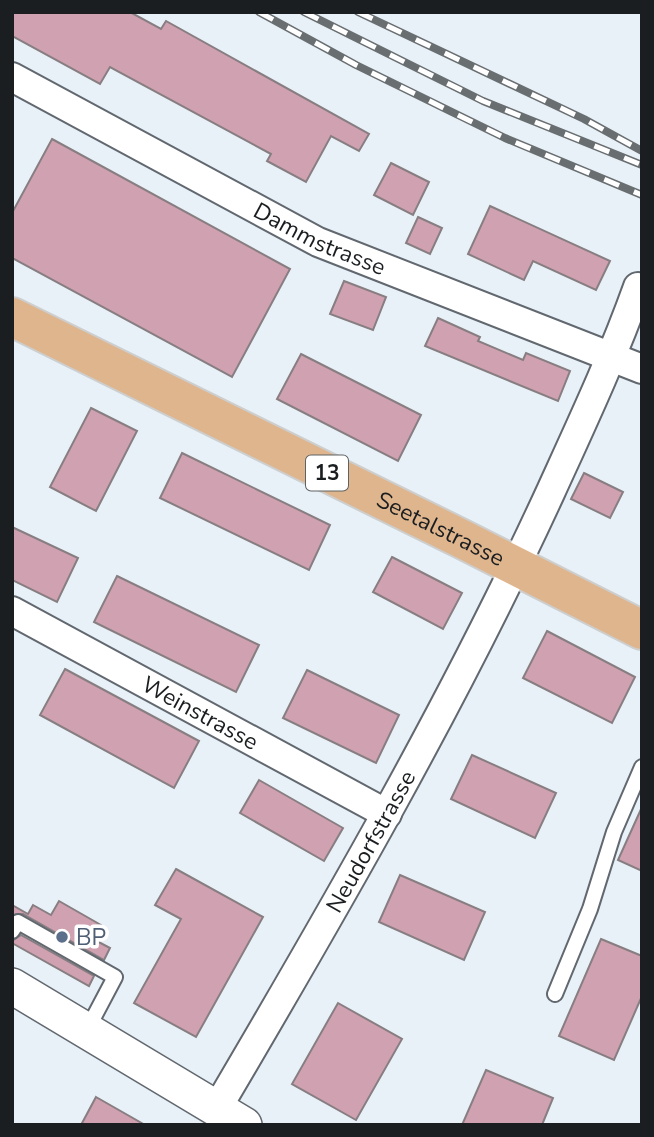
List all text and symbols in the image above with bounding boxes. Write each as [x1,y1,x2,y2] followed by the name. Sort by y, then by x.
[248,195,390,283] street label: Dammstrasse
[306,456,348,490] road number: 13
[371,484,510,574] street label: Seetalstrasse
[136,669,264,757] street label: Weinstrasse
[319,765,423,918] street label: Neudorfstrasse
[76,922,106,953] place label: BP
[54,929,70,945] marker: BP

